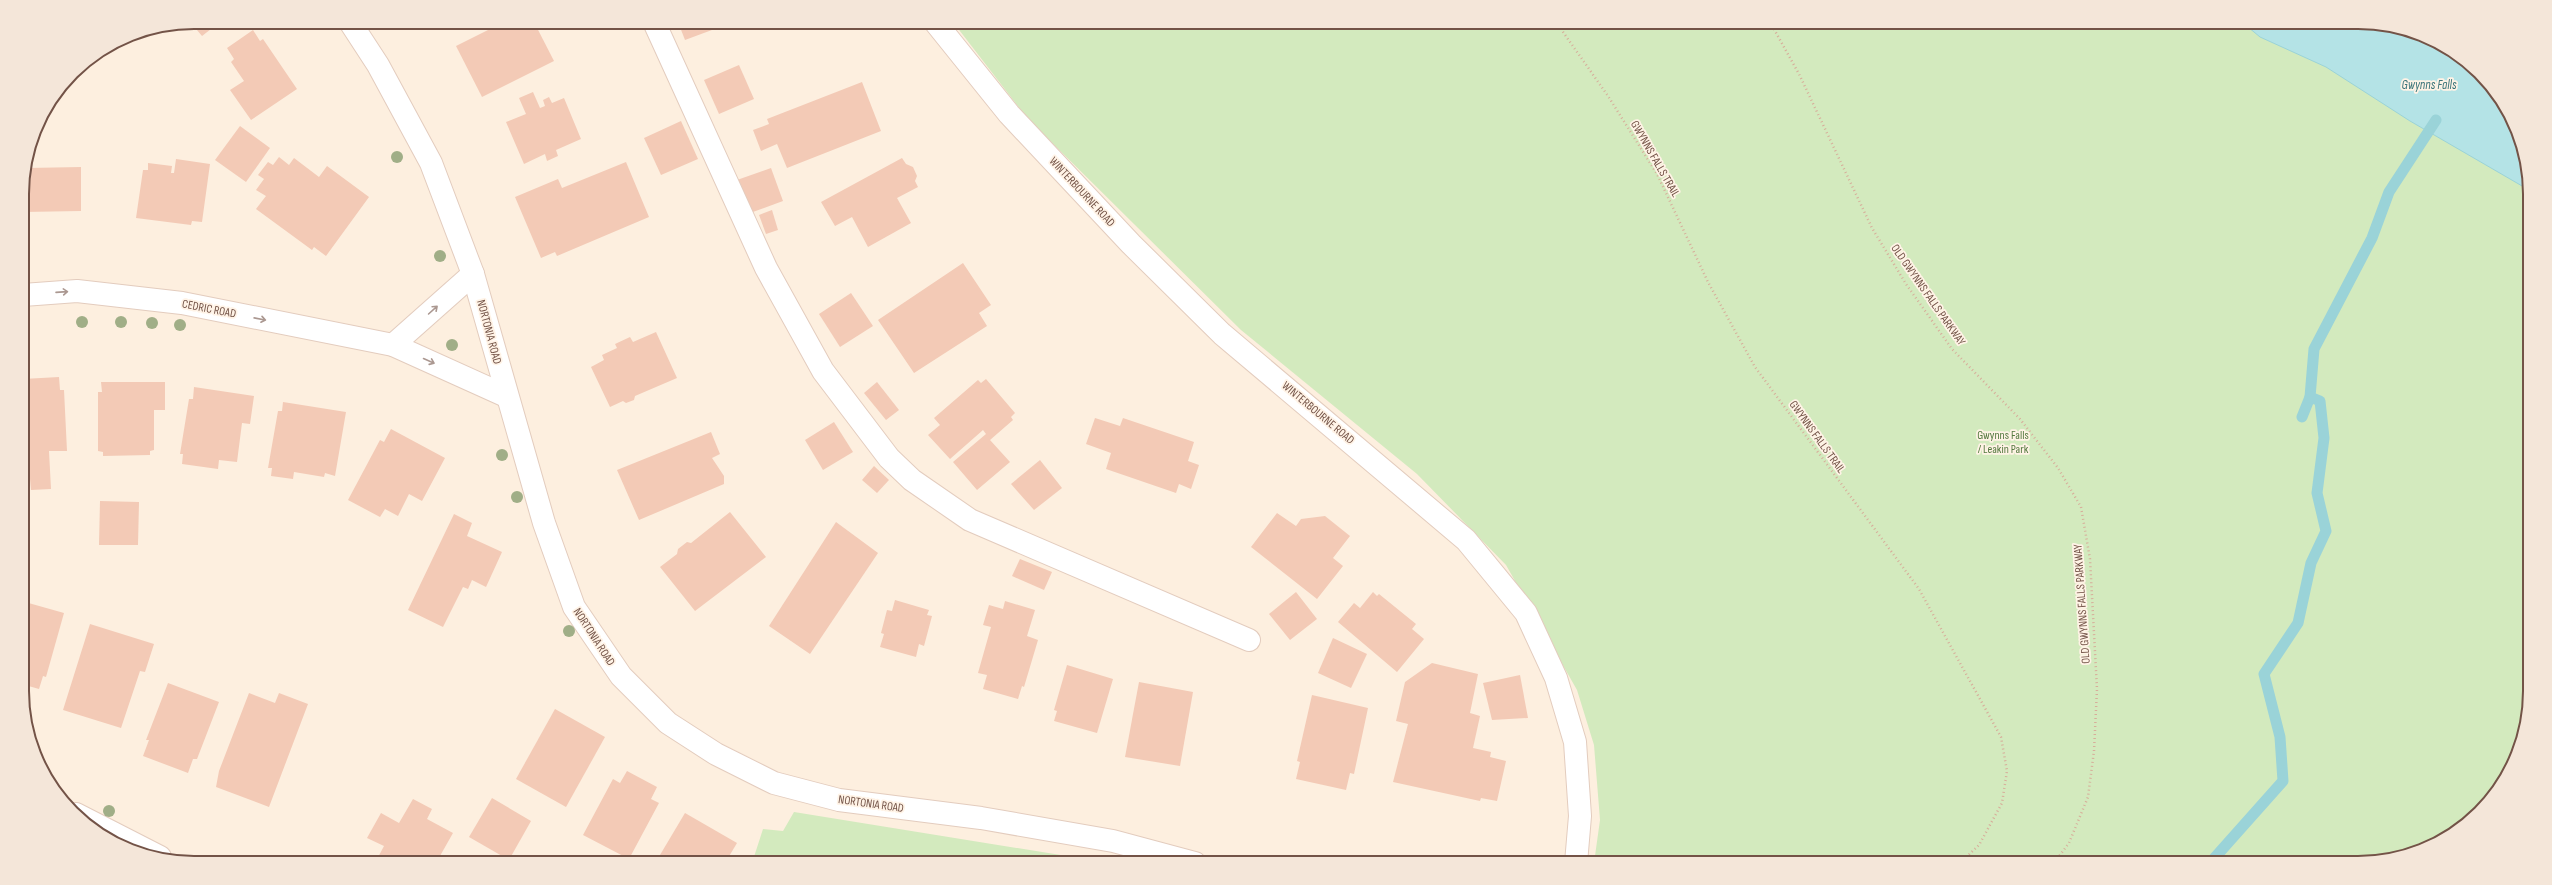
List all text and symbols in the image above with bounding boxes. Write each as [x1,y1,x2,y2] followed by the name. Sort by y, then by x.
[2401,77,2457,93] water label: Gwynns Falls
[1627,118,1683,200] street label: GWYNNS FALLS TRAIL
[1046,154,1118,230] street label: WINTERBOURNE ROAD
[1887,242,1969,348] street label: OLD GWYNNS FALLS PARKWAY
[55,289,68,296] one-way arrow
[181,296,237,322] street label: CEDRIC ROAD
[473,298,505,366] street label: NORTONIA ROAD
[427,306,437,315] one-way arrow
[253,315,266,323] one-way arrow
[422,358,434,365] one-way arrow
[1279,378,1357,448] street label: WINTERBOURNE ROAD
[1786,398,1849,477] street label: GWYNNS FALLS TRAIL
[1977,428,2029,457] park label: Gwynns Falls / Leakin Park
[2070,544,2094,664] street label: OLD GWYNNS FALLS PARKWAY
[570,605,618,669] street label: NORTONIA ROAD
[837,792,905,816] street label: NORTONIA ROAD

